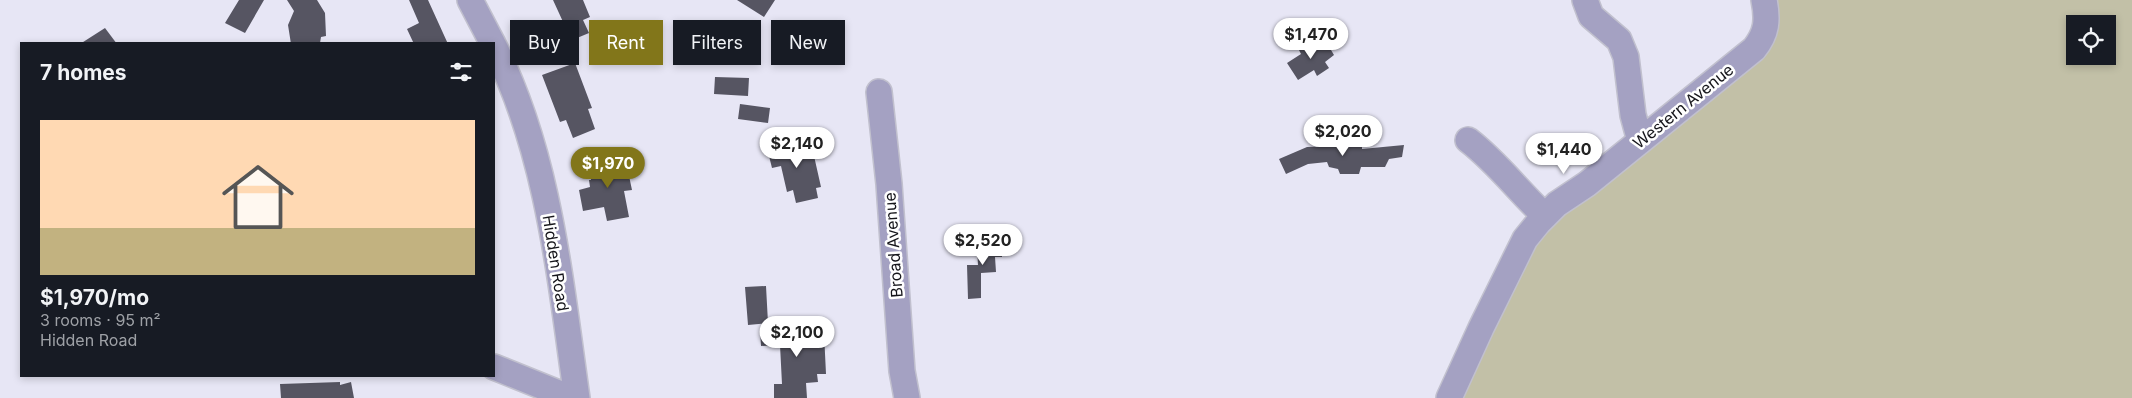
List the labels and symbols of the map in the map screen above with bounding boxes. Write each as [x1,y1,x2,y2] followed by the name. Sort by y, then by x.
[1270,18,1352,60] pin: $1,470
[1629,59,1737,153] street label: Western Avenue
[1302,114,1384,157] pin: $2,020
[756,126,838,169] pin: $2,140
[1523,132,1605,175] pin: $1,440
[567,146,649,189] pin: $1,970
[879,192,907,298] street label: Broad Avenue
[539,213,573,313] street label: Hidden Road
[942,224,1024,266] pin: $2,520
[756,316,838,358] pin: $2,100

